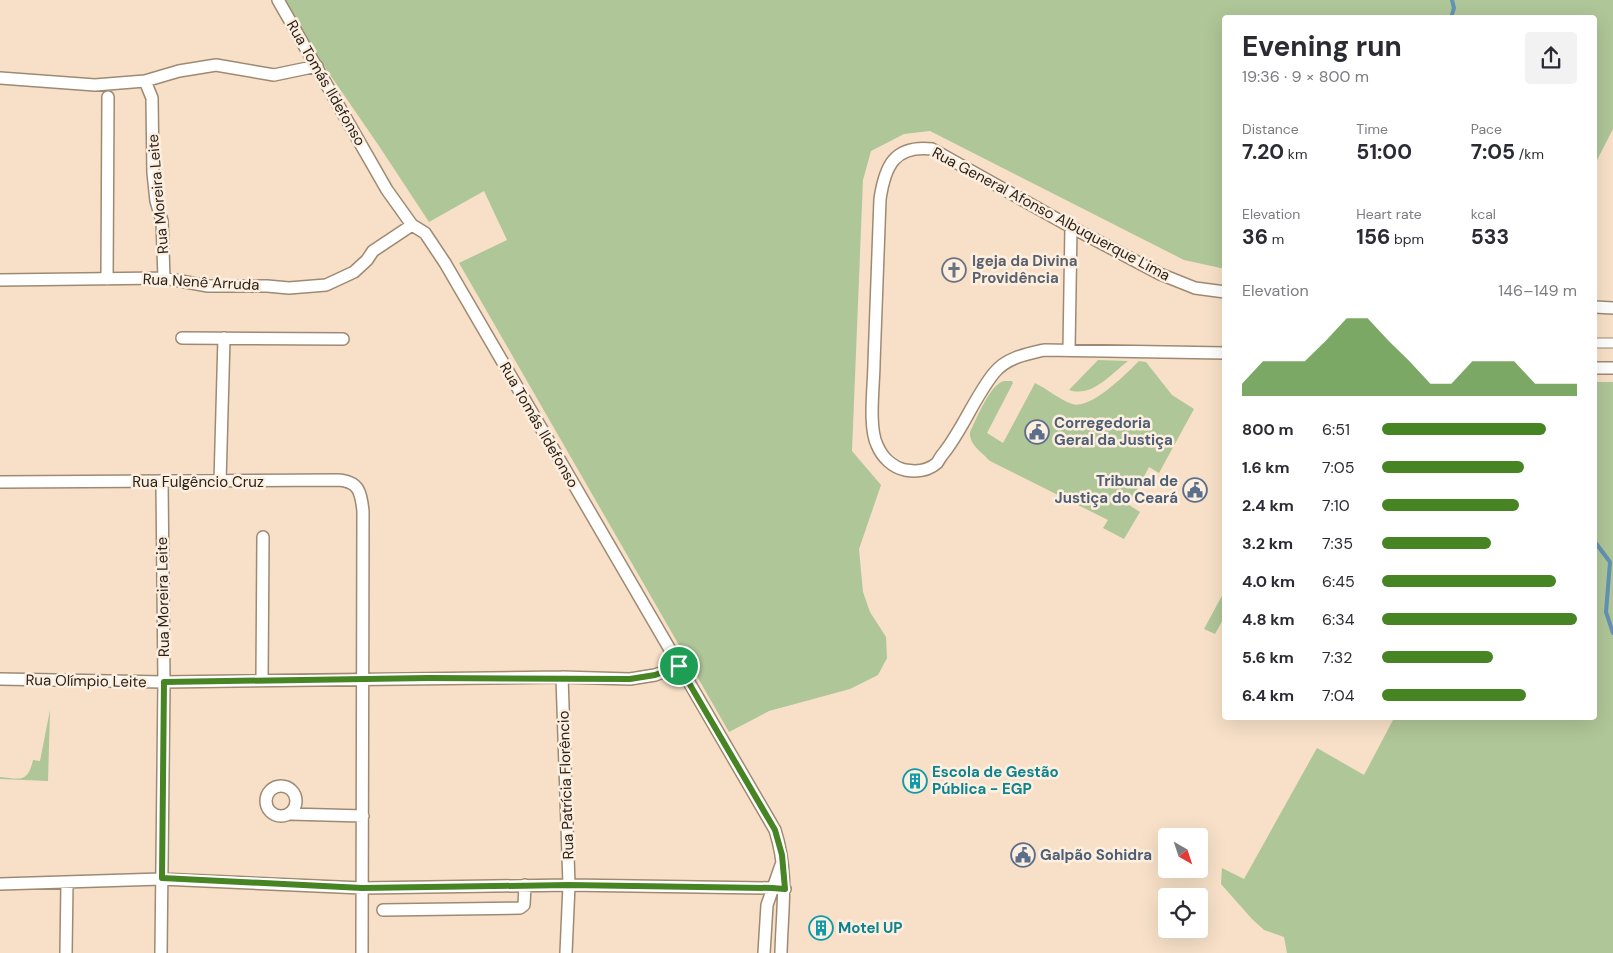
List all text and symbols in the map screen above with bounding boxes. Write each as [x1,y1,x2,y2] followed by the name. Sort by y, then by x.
[282,16,370,150] street label: Rua Tomás Ildefonso
[1242,28,1402,65] text: Evening run
[1525,32,1577,84] button: share
[1242,66,1369,87] text: 19:36 · 9 × 800 m
[1242,120,1299,138] text: Distance
[1356,120,1388,138] text: Time
[1471,120,1502,138] text: Pace
[143,133,173,255] street label: Rua Moreira Leite
[1242,138,1284,166] text: 7.20
[1356,138,1412,166] text: 51:00
[1471,138,1515,166] text: 7:05
[929,143,1173,285] street label: Rua General Afonso Albuquerque Lima
[1284,145,1307,163] text: km
[1515,145,1544,163] text: /km
[1242,205,1300,223] text: Elevation
[1356,205,1422,223] text: Heart rate
[1471,205,1496,223] text: kcal
[1242,223,1268,251] text: 36
[1356,223,1390,251] text: 156
[1471,223,1509,251] text: 533
[1268,230,1284,248] text: m
[1390,230,1424,248] text: bpm
[972,251,1078,288] place label: Igeja da Divina Providência
[941,257,967,283] church icon: Igeja da Divina Providência
[142,269,260,295] street label: Rua Nenê Arruda
[1242,280,1309,301] text: Elevation
[1498,280,1577,301] text: 146–149 m
[495,358,583,492] street label: Rua Tomás Ildefonso
[1054,413,1173,450] place label: Corregedoria Geral da Justiça
[1024,419,1050,445] public building icon: Corregedoria Geral da Justiça
[1242,419,1293,440] text: 800 m
[1322,419,1350,440] text: 6:51
[1242,457,1290,478] text: 1.6 km
[1322,457,1354,478] text: 7:05
[1055,471,1178,508] place label: Tribunal de Justiça do Ceará
[132,472,264,492] street label: Rua Fulgêncio Cruz
[1182,477,1208,503] public building icon: Tribunal de Justiça do Ceará
[1242,495,1294,516] text: 2.4 km
[1322,495,1350,516] text: 7:10
[1242,533,1293,554] text: 3.2 km
[1322,533,1353,554] text: 7:35
[152,537,174,657] street label: Rua Moreira Leite
[1242,571,1295,592] text: 4.0 km
[1322,571,1355,592] text: 6:45
[1242,609,1295,630] text: 4.8 km
[1322,609,1354,630] text: 6:34
[658,645,700,687] pin
[1242,647,1294,668] text: 5.6 km
[1322,647,1352,668] text: 7:32
[665,652,693,680] icon: arrive
[25,670,147,692] street label: Rua Olímpio Leite
[1242,685,1294,706] text: 6.4 km
[1322,685,1354,706] text: 7:04
[553,710,579,860] street label: Rua Patrícia Florêncio
[932,762,1059,799] place label: Escola de Gestão Pública - EGP
[902,768,928,794] building icon: Escola de Gestão Pública - EGP
[1158,828,1208,878] north arrow
[1158,828,1208,938] map controls
[1010,842,1036,868] public building icon: Galpão Sohidra
[1040,845,1152,865] place label: Galpão Sohidra
[1158,888,1208,938] button: locate
[808,915,834,941] building icon: Motel UP
[838,918,903,938] place label: Motel UP

